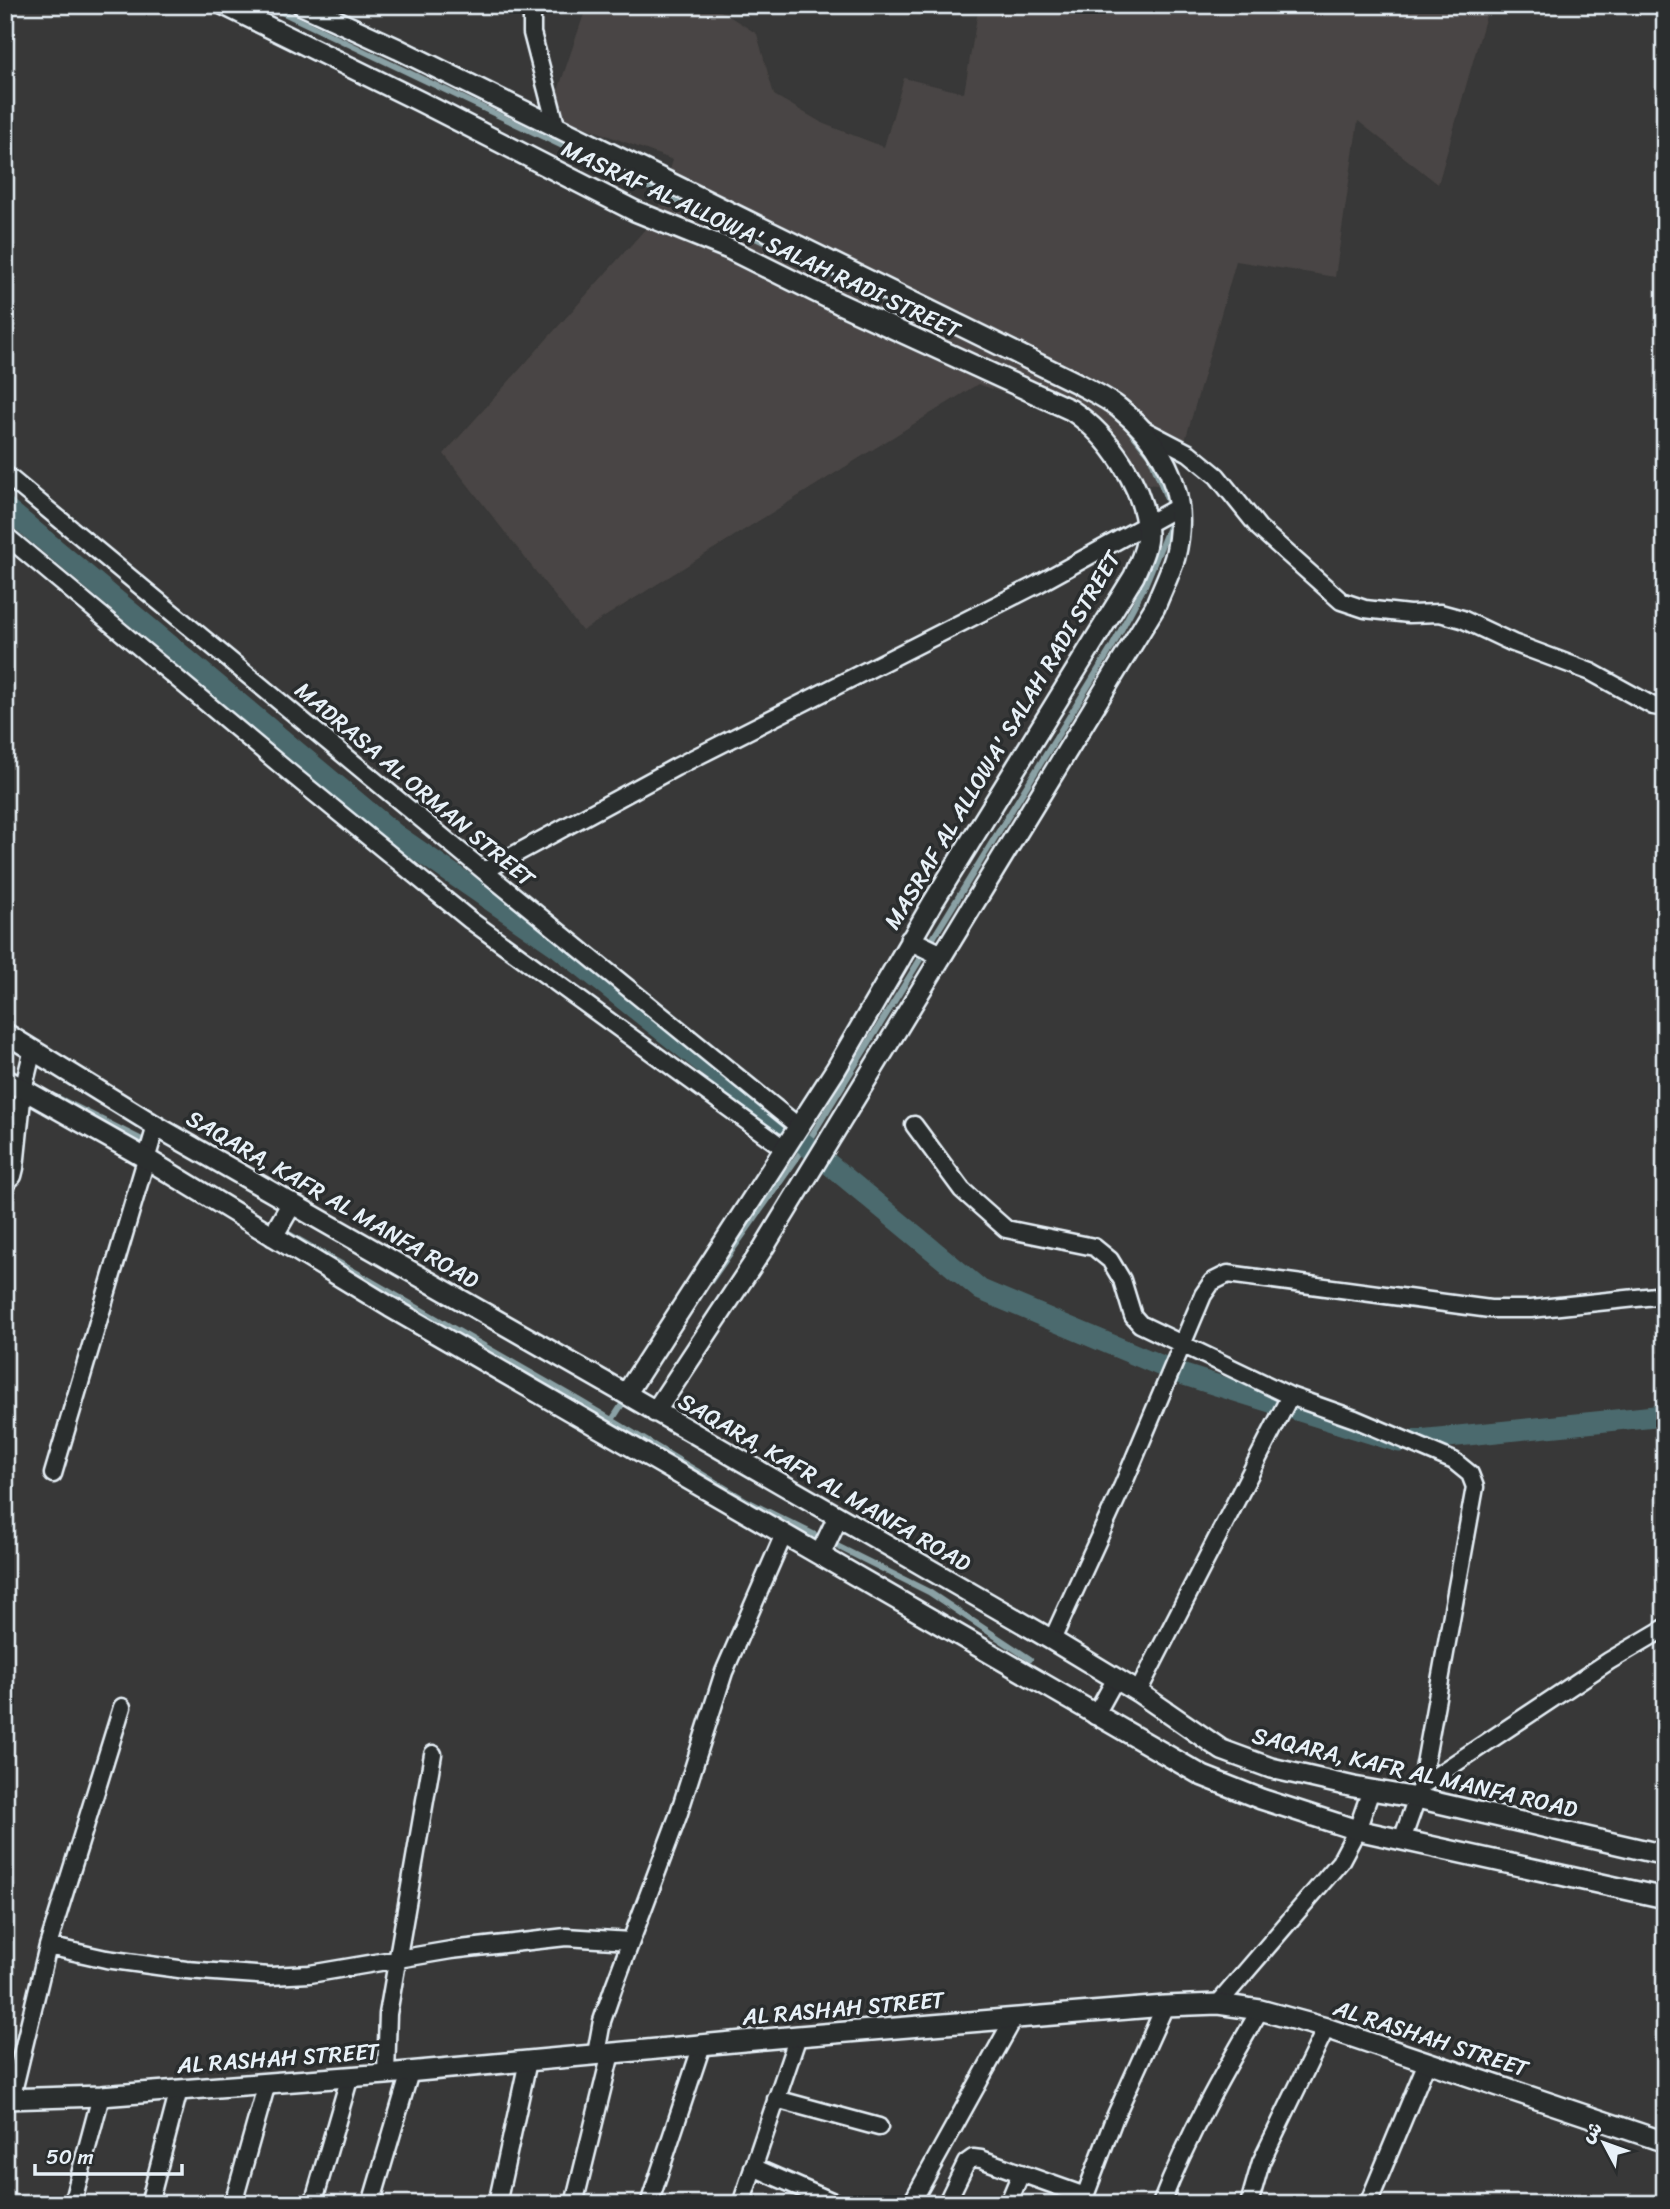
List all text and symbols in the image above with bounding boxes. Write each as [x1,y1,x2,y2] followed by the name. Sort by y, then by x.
[554,129,969,351] street label: MASRAF AL ALLOWA' SALAH RADI STREET
[873,541,1133,938] street label: MASRAF AL ALLOWA' SALAH RADI STREET
[285,671,545,899] street label: MADRASA AL ORMAN STREET
[178,1098,487,1301] street label: SAQARA, KAFR AL MANFA ROAD
[670,1381,979,1584] street label: SAQARA, KAFR AL MANFA ROAD
[1248,1715,1582,1830] street label: SAQARA, KAFR AL MANFA ROAD
[739,1979,947,2038] street label: AL RASHAH STREET
[1327,1987,1535,2090] street label: AL RASHAH STREET
[175,2031,382,2086] street label: AL RASHAH STREET
[1568,2108,1638,2178] north arrow
[1572,2113,1611,2151] text: ش
[35,2132,182,2176] scale bar
[46,2138,94,2176] text: 50 m

